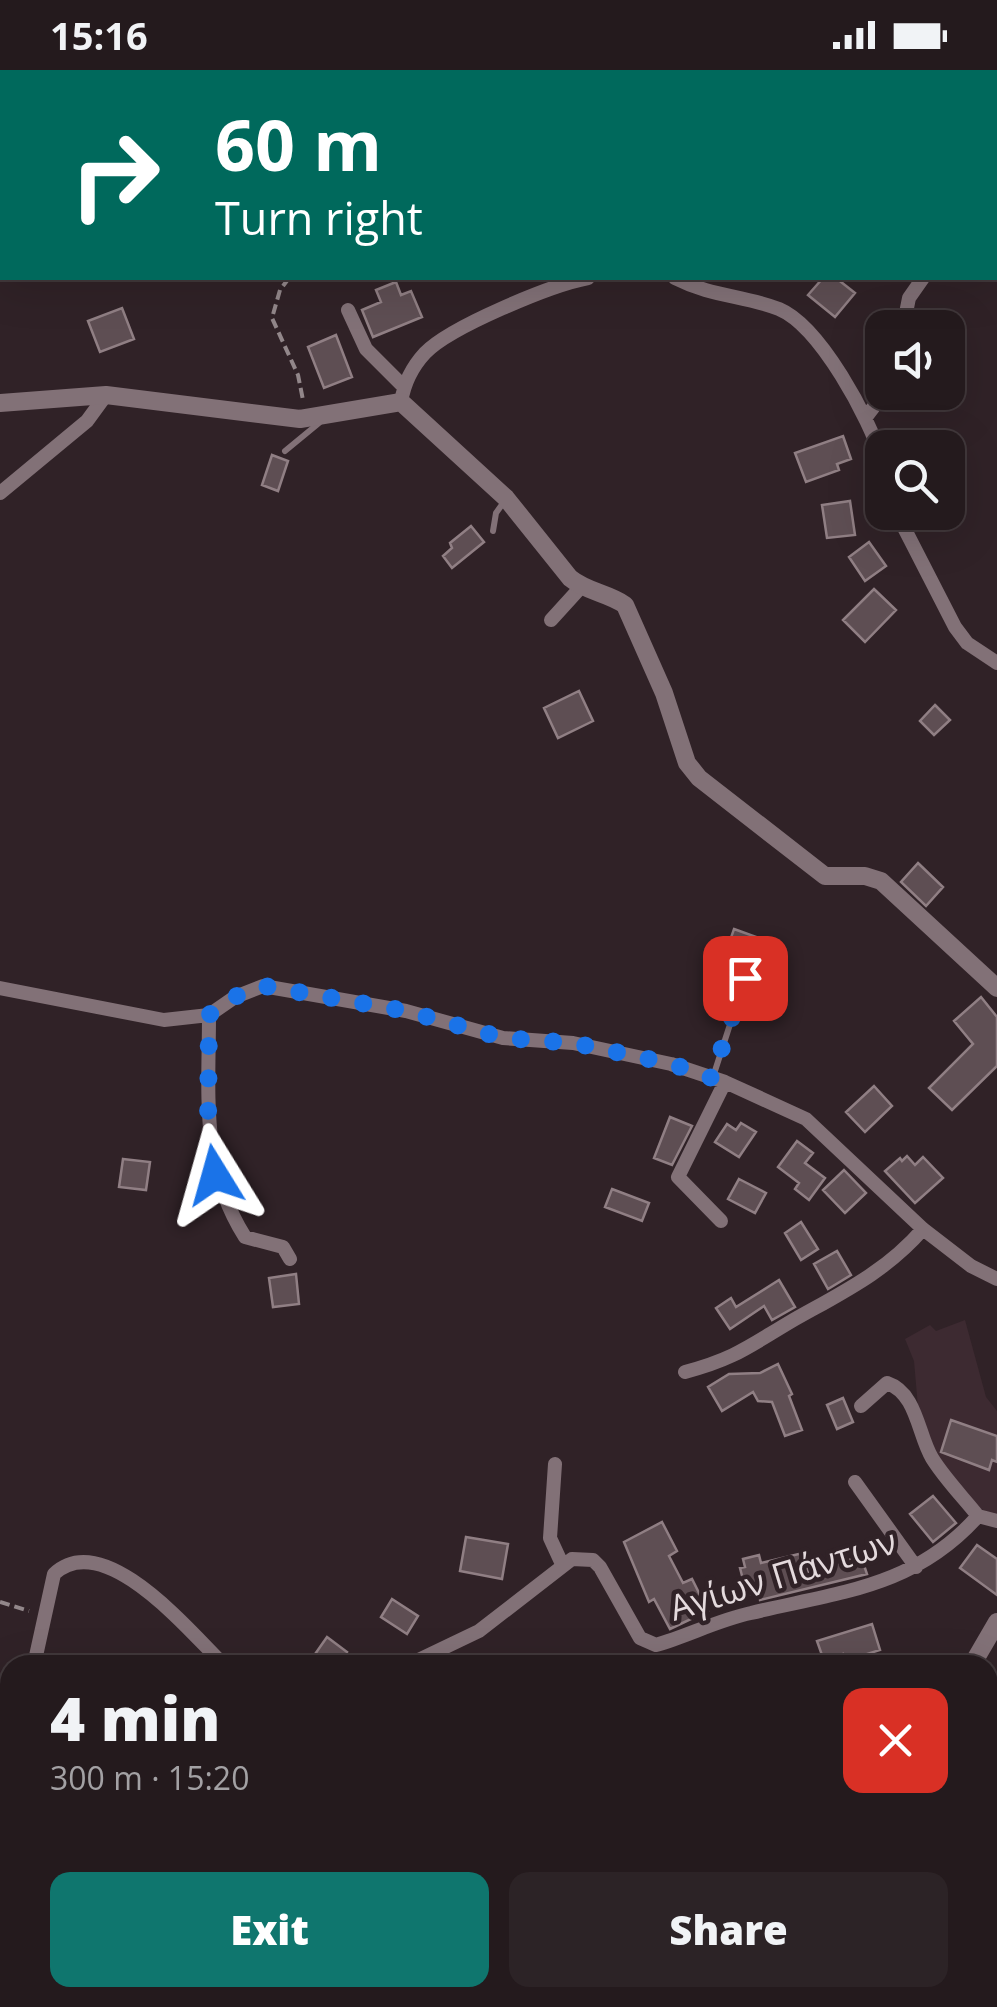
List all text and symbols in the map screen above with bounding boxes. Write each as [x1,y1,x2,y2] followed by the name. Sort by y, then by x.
[50,9,148,61] text: 15:16
[215,96,382,192] text: 60 m
[50,110,180,240] icon: right
[215,187,423,248] text: Turn right
[865,310,965,530] map controls
[865,310,965,410] button: sound
[865,430,965,530] button: search
[703,936,788,1021] pin
[718,951,773,1006] icon: arrive
[163,1123,267,1227] position arrow
[663,1517,902,1630] street label: Αγίων Πάντων
[50,1677,220,1759] text: 4 min
[843,1688,948,1793] button: close
[50,1756,249,1799] text: 300 m · 15:20
[50,1872,489,1987] button: Exit
[509,1872,948,1987] button: Share

